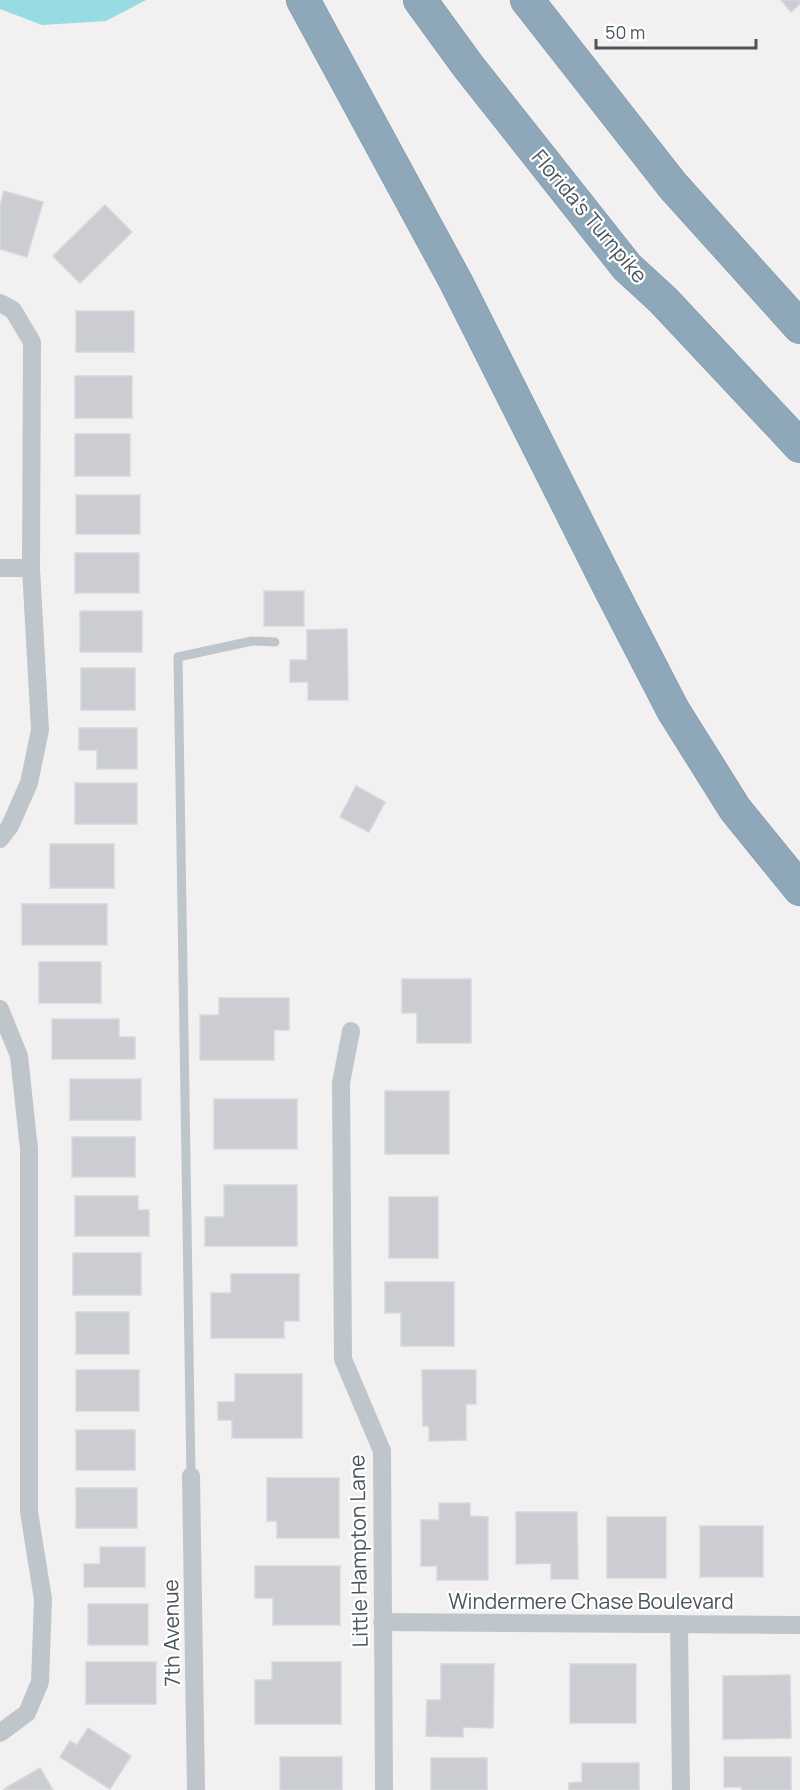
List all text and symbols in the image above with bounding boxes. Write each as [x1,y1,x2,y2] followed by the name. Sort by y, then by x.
[596,12,756,50] scale bar
[605,20,645,44] text: 50 m
[526,143,654,289] street label: Florida's Turnpike
[342,1454,374,1648] street label: Little Hampton Lane
[156,1579,186,1687] street label: 7th Avenue
[448,1587,734,1615] street label: Windermere Chase Boulevard

